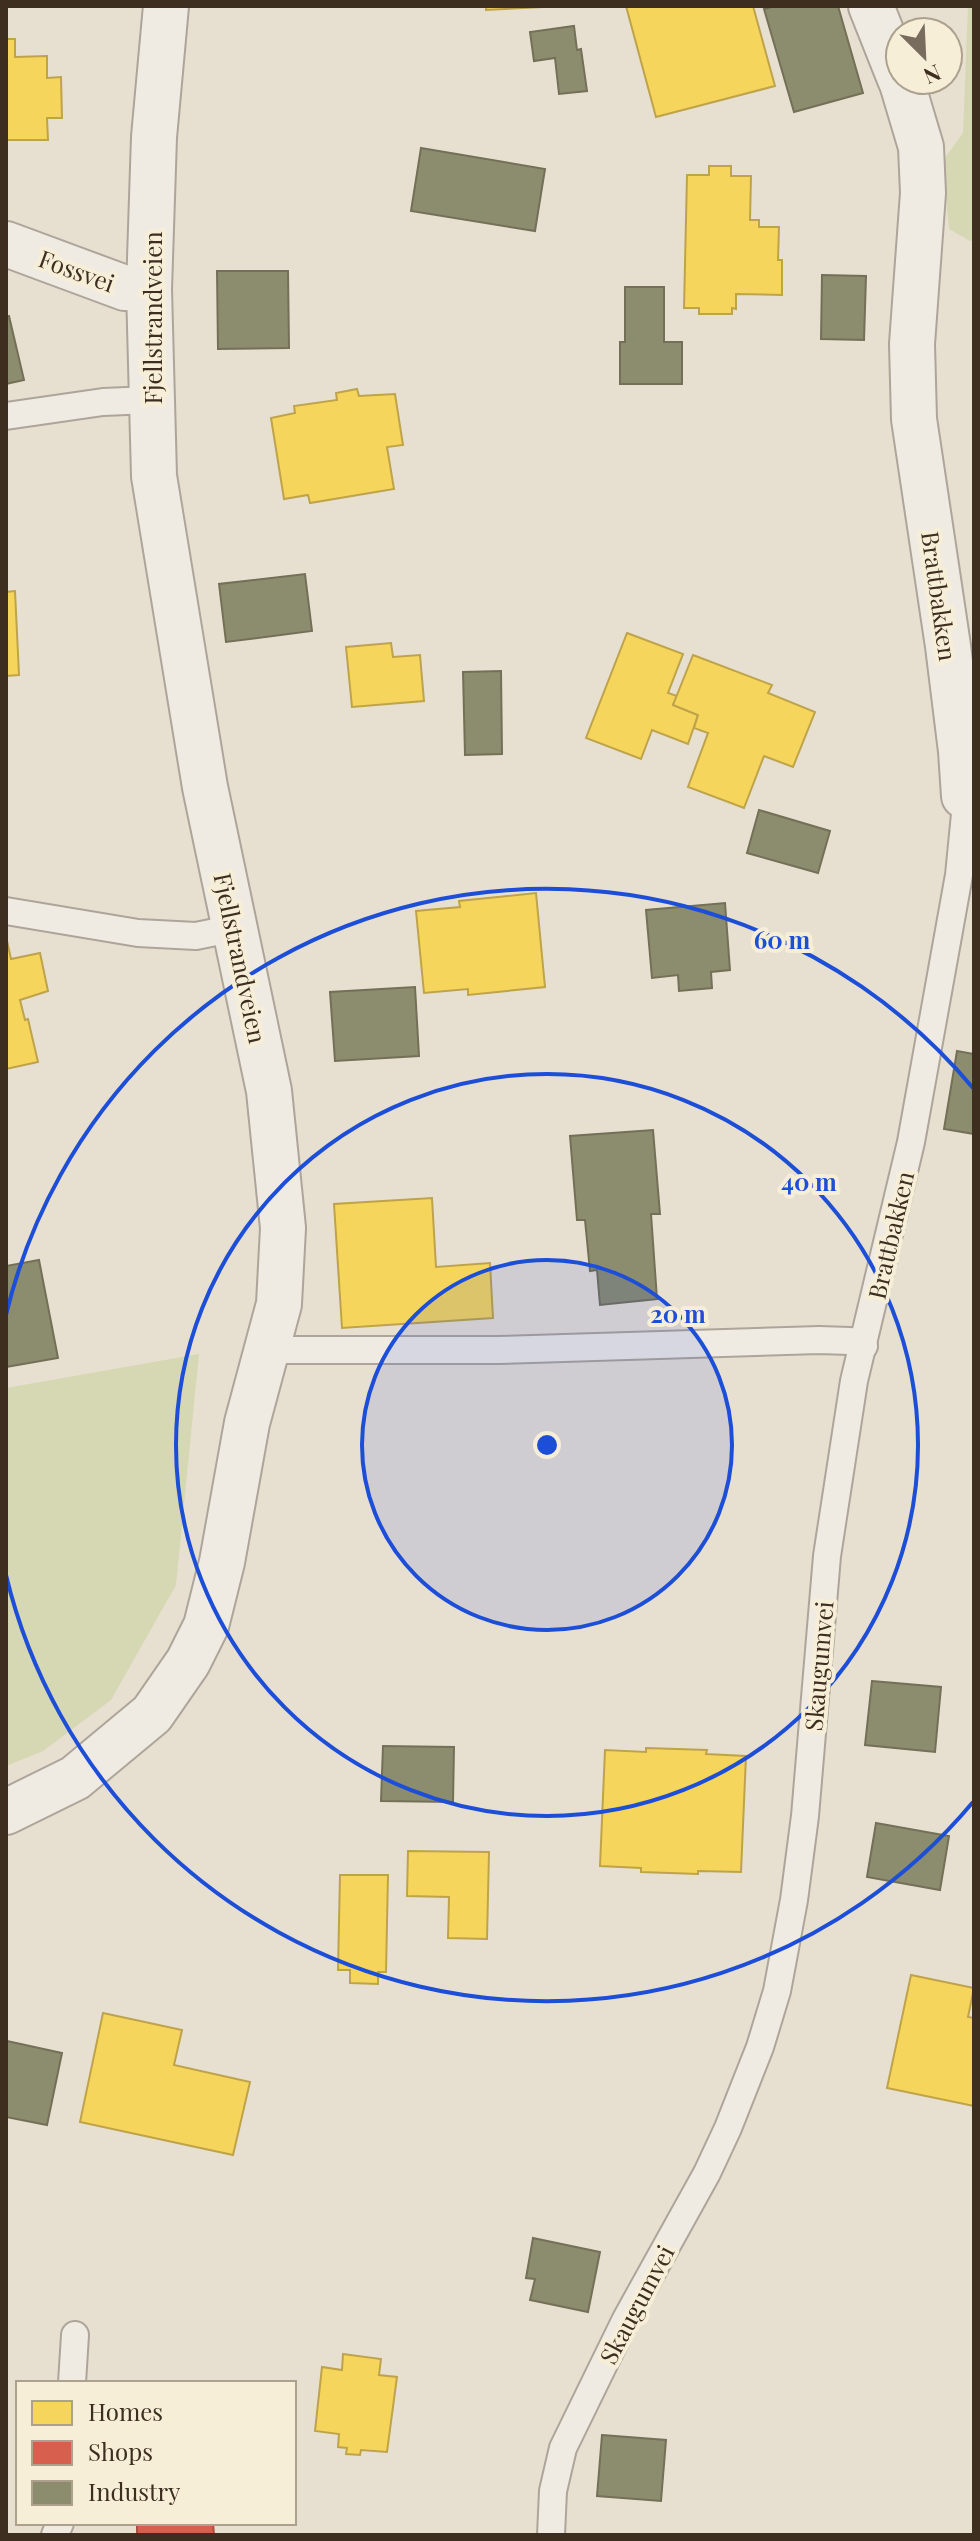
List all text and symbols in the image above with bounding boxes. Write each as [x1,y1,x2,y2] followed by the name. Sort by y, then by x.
[884,16,964,96] north arrow
[919,58,946,92] text: N
[136,231,168,405] street label: Fjellstrandveien
[35,242,119,298] street label: Fossvei
[915,529,965,663] street label: Brattbakken
[207,870,275,1046] street label: Fjellstrandveien
[754,923,810,955] text: 60 m
[781,1165,837,1197] text: 40 m
[860,1168,920,1302] street label: Brattbakken
[650,1297,706,1329] text: 20 m
[533,1431,561,1459] centre of rings
[796,1600,840,1732] street label: Skaugumvei
[591,2239,681,2369] street label: Skaugumvei
[16,2381,296,2525] legend
[88,2395,163,2427] text: Homes
[88,2435,153,2467] text: Shops
[88,2475,180,2507] text: Industry

